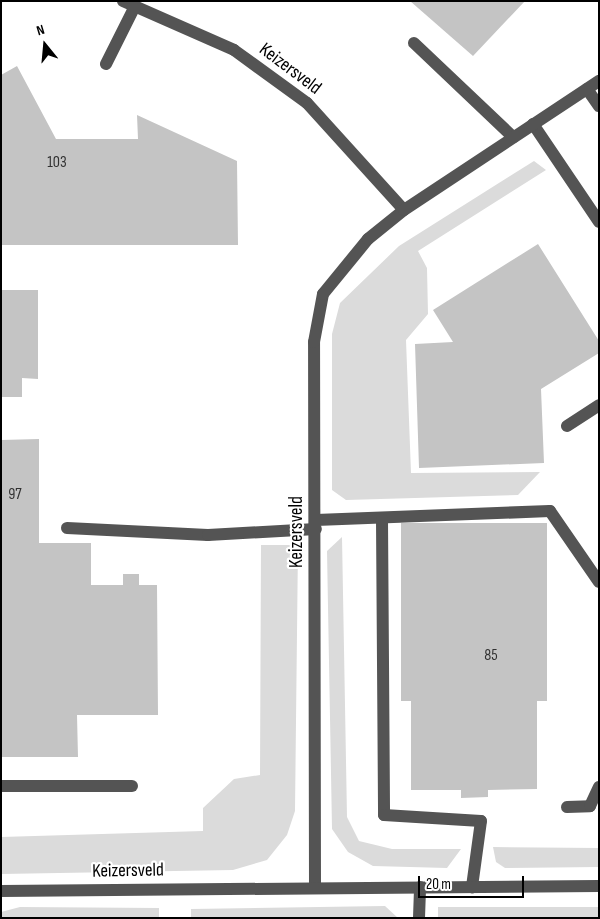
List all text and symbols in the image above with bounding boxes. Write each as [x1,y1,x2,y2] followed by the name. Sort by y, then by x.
[20,20,70,70] north arrow
[34,21,47,39] text: N
[254,38,326,100] street label: Keizersveld
[47,153,67,173] house number: 103
[8,485,22,505] house number: 97
[286,496,308,568] street label: Keizersveld
[484,646,498,666] house number: 85
[92,859,164,883] street label: Keizersveld
[420,866,526,898] scale bar
[426,875,451,894] text: 20 m

